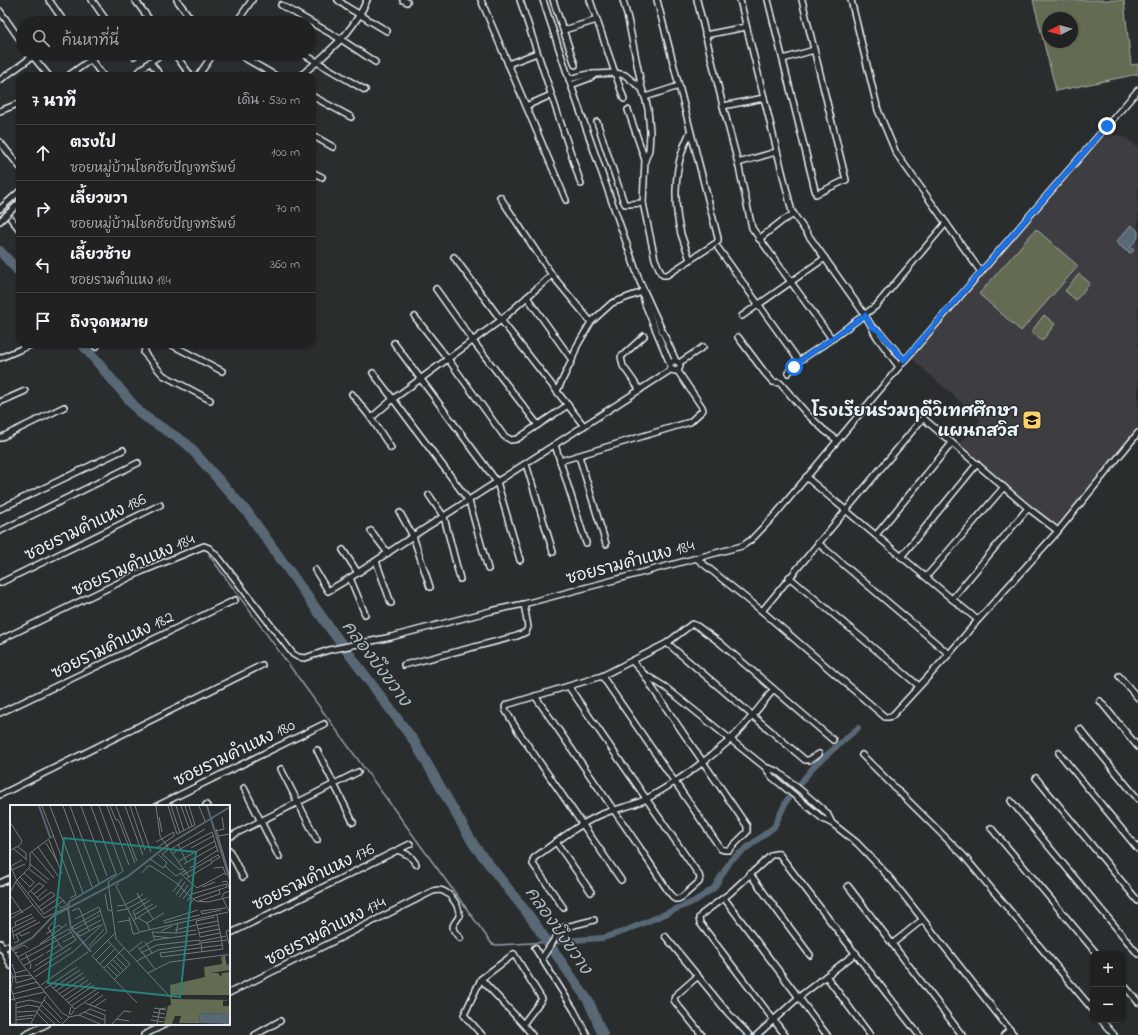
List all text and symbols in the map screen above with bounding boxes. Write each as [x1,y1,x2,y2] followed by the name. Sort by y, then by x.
[1042,12,1078,48] north arrow
[16,16,316,60] search box
[30,27,52,49] icon: search
[62,30,119,52] text: ค้นหาที่นี่
[32,89,76,114] text: 7 นาที
[237,91,300,110] text: เดิน · 530 m
[1098,117,1116,135] route end
[70,132,116,154] text: ตรงไป
[32,142,54,164] icon: ahead
[271,143,300,162] text: 100 m
[70,159,236,178] text: ซอยหมู่บ้านโชคชัยปัญจทรัพย์
[70,188,128,210] text: เลี้ยวขวา
[32,198,54,220] icon: right
[276,199,300,218] text: 70 m
[70,215,236,234] text: ซอยหมู่บ้านโชคชัยปัญจทรัพย์
[70,244,131,266] text: เลี้ยวซ้าย
[32,254,54,276] icon: left
[270,255,300,274] text: 360 m
[70,271,171,290] text: ซอยรามคำแหง 184
[32,310,54,332] icon: arrive
[70,312,148,334] text: ถึงจุดหมาย
[785,358,803,376] route start
[811,399,1019,444] place label: โรงเรียนร่วมฤดีวิเทศศึกษา แผนกสวิส
[1021,409,1043,431] school or university icon: โรงเรียนร่วมฤดีวิเทศศึกษา แผนกสวิส
[21,487,151,568] street label: ซอยรามคำแหง 186
[68,527,199,604] street label: ซอยรามคำแหง 184
[563,533,697,592] street label: ซอยรามคำแหง 184
[47,605,178,686] street label: ซอยรามคำแหง 182
[334,616,417,714] water label: คลองบึงขวาง
[170,713,300,794] street label: ซอยรามคำแหง 180
[10,805,230,1025] inset map
[248,837,379,918] street label: ซอยรามคำแหง 176
[518,882,598,982] water label: คลองบึงขวาง
[261,890,390,973] street label: ซอยรามคำแหง 174
[1090,951,1126,1023] map controls
[1090,951,1126,987] button: +
[1090,987,1126,1023] button: −

